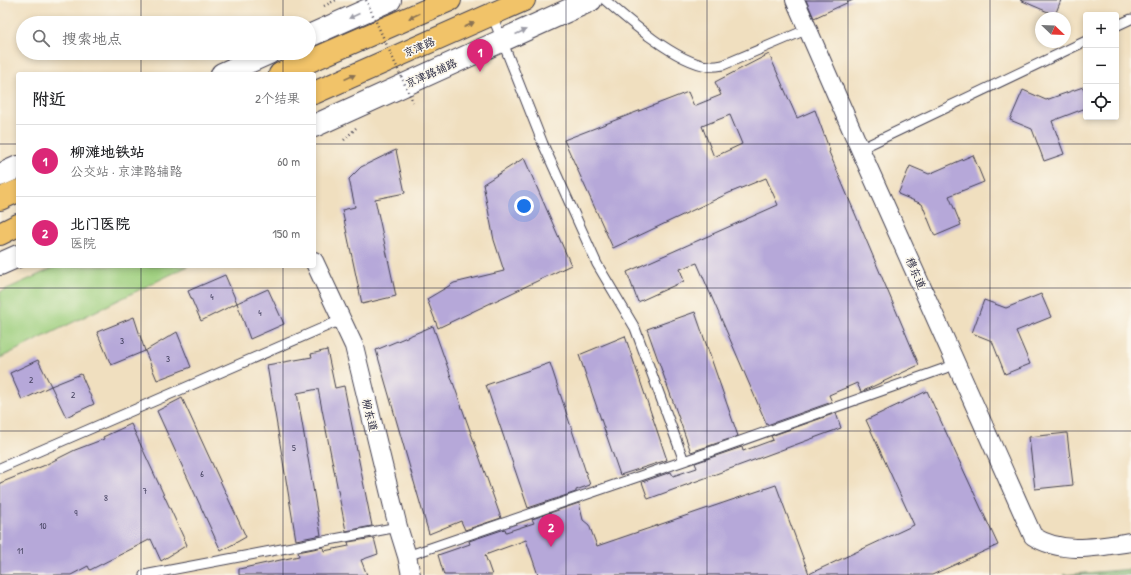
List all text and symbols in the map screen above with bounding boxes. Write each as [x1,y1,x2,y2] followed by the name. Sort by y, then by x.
[1035,12,1071,48] north arrow
[1083,12,1119,120] map controls
[1083,12,1119,48] button: +
[348,13,360,19] one-way arrow
[408,13,420,19] one-way arrow
[16,16,316,60] search box
[463,21,475,27] one-way arrow
[30,27,52,49] icon: search
[62,28,122,49] text: 搜索地点
[516,29,527,35] one-way arrow
[401,34,437,60] street label: 京津路
[467,39,493,72] pin: 1
[1083,48,1119,84] button: −
[403,55,459,91] street label: 京津路辅路
[344,74,355,80] one-way arrow
[1083,84,1119,120] button: locate
[32,87,66,110] text: 附近
[255,89,300,107] text: 2个结果
[70,141,145,162] text: 柳滩地铁站
[43,152,47,170] text: 1
[277,152,300,170] text: 60 m
[70,162,183,180] text: 公交站 · 京津路辅路
[514,196,534,216] your location
[70,213,130,234] text: 北门医院
[42,224,48,242] text: 2
[272,224,300,242] text: 150 m
[70,234,96,252] text: 医院
[903,255,929,291] street label: 穆东道
[210,291,214,303] house number: 4
[258,307,262,319] house number: 4
[120,335,124,347] house number: 3
[166,353,170,365] house number: 3
[29,374,34,386] house number: 2
[71,389,76,401] house number: 2
[359,397,381,433] street label: 柳东道
[292,442,296,454] house number: 5
[200,468,204,480] house number: 6
[143,485,148,497] house number: 7
[104,492,108,504] house number: 8
[74,507,78,519] house number: 9
[538,514,564,547] pin: 2
[39,520,47,532] house number: 10
[17,545,23,557] house number: 11

